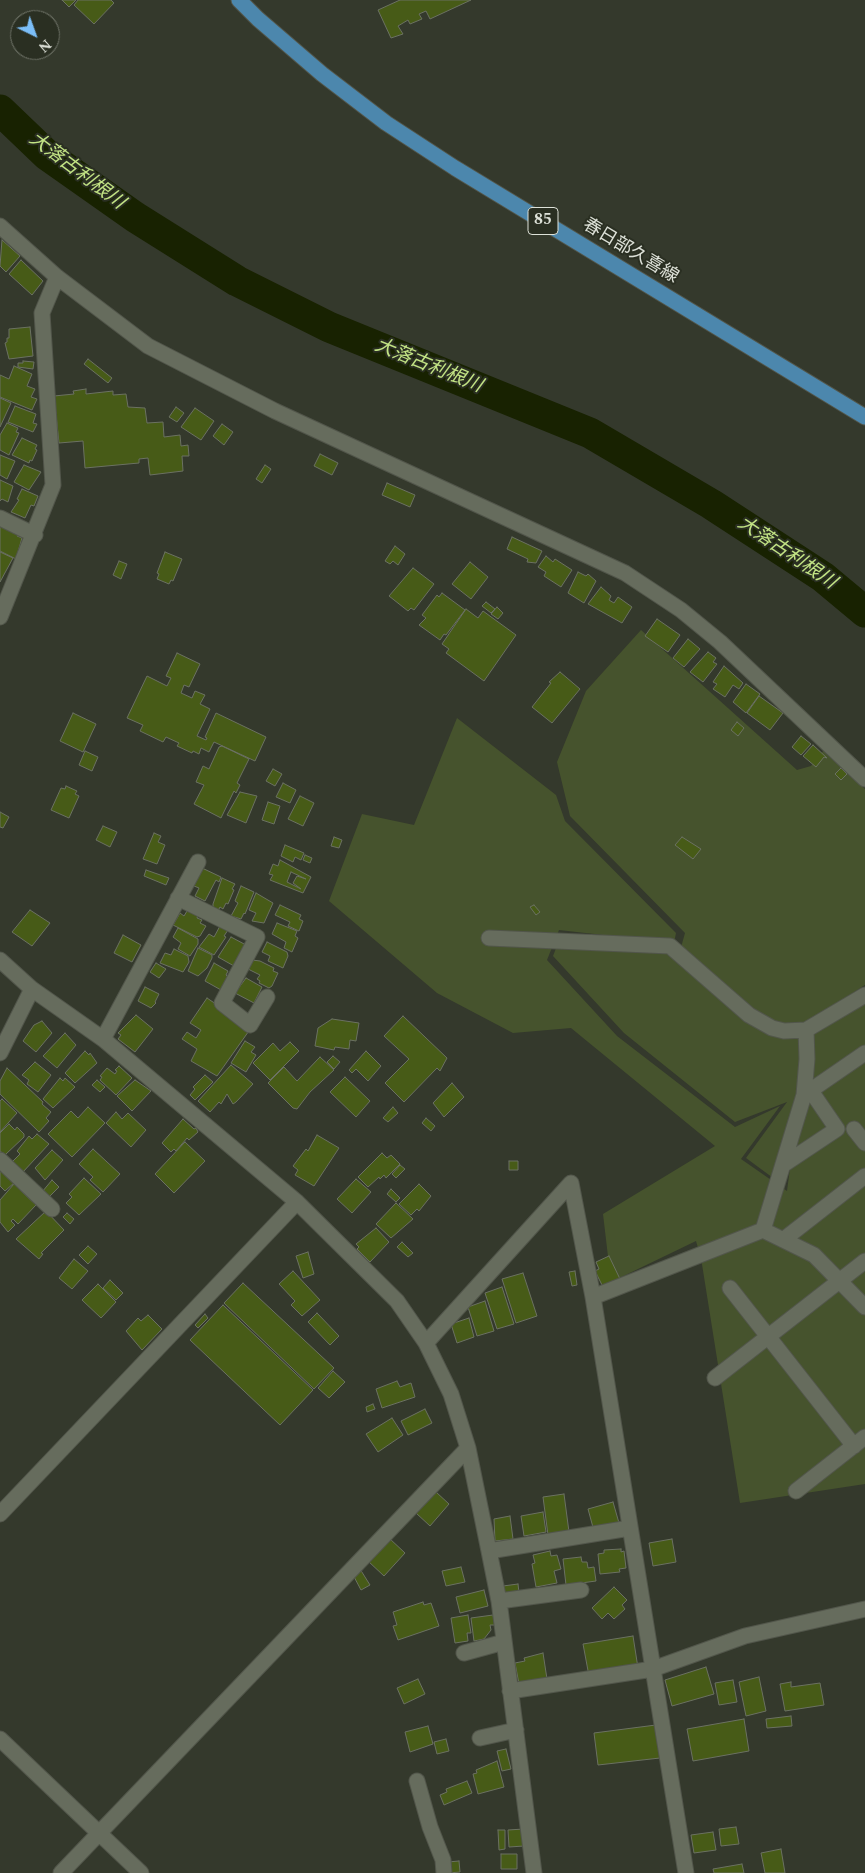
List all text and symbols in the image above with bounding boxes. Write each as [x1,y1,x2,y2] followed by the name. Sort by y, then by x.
[10,10,60,60] north arrow
[33,34,56,57] text: N
[24,129,128,215] water label: 大落古利根川
[528,208,558,235] road number: 85
[578,215,682,289] street label: 春日部久喜線
[371,335,485,399] water label: 大落古利根川
[732,513,840,595] water label: 大落古利根川

